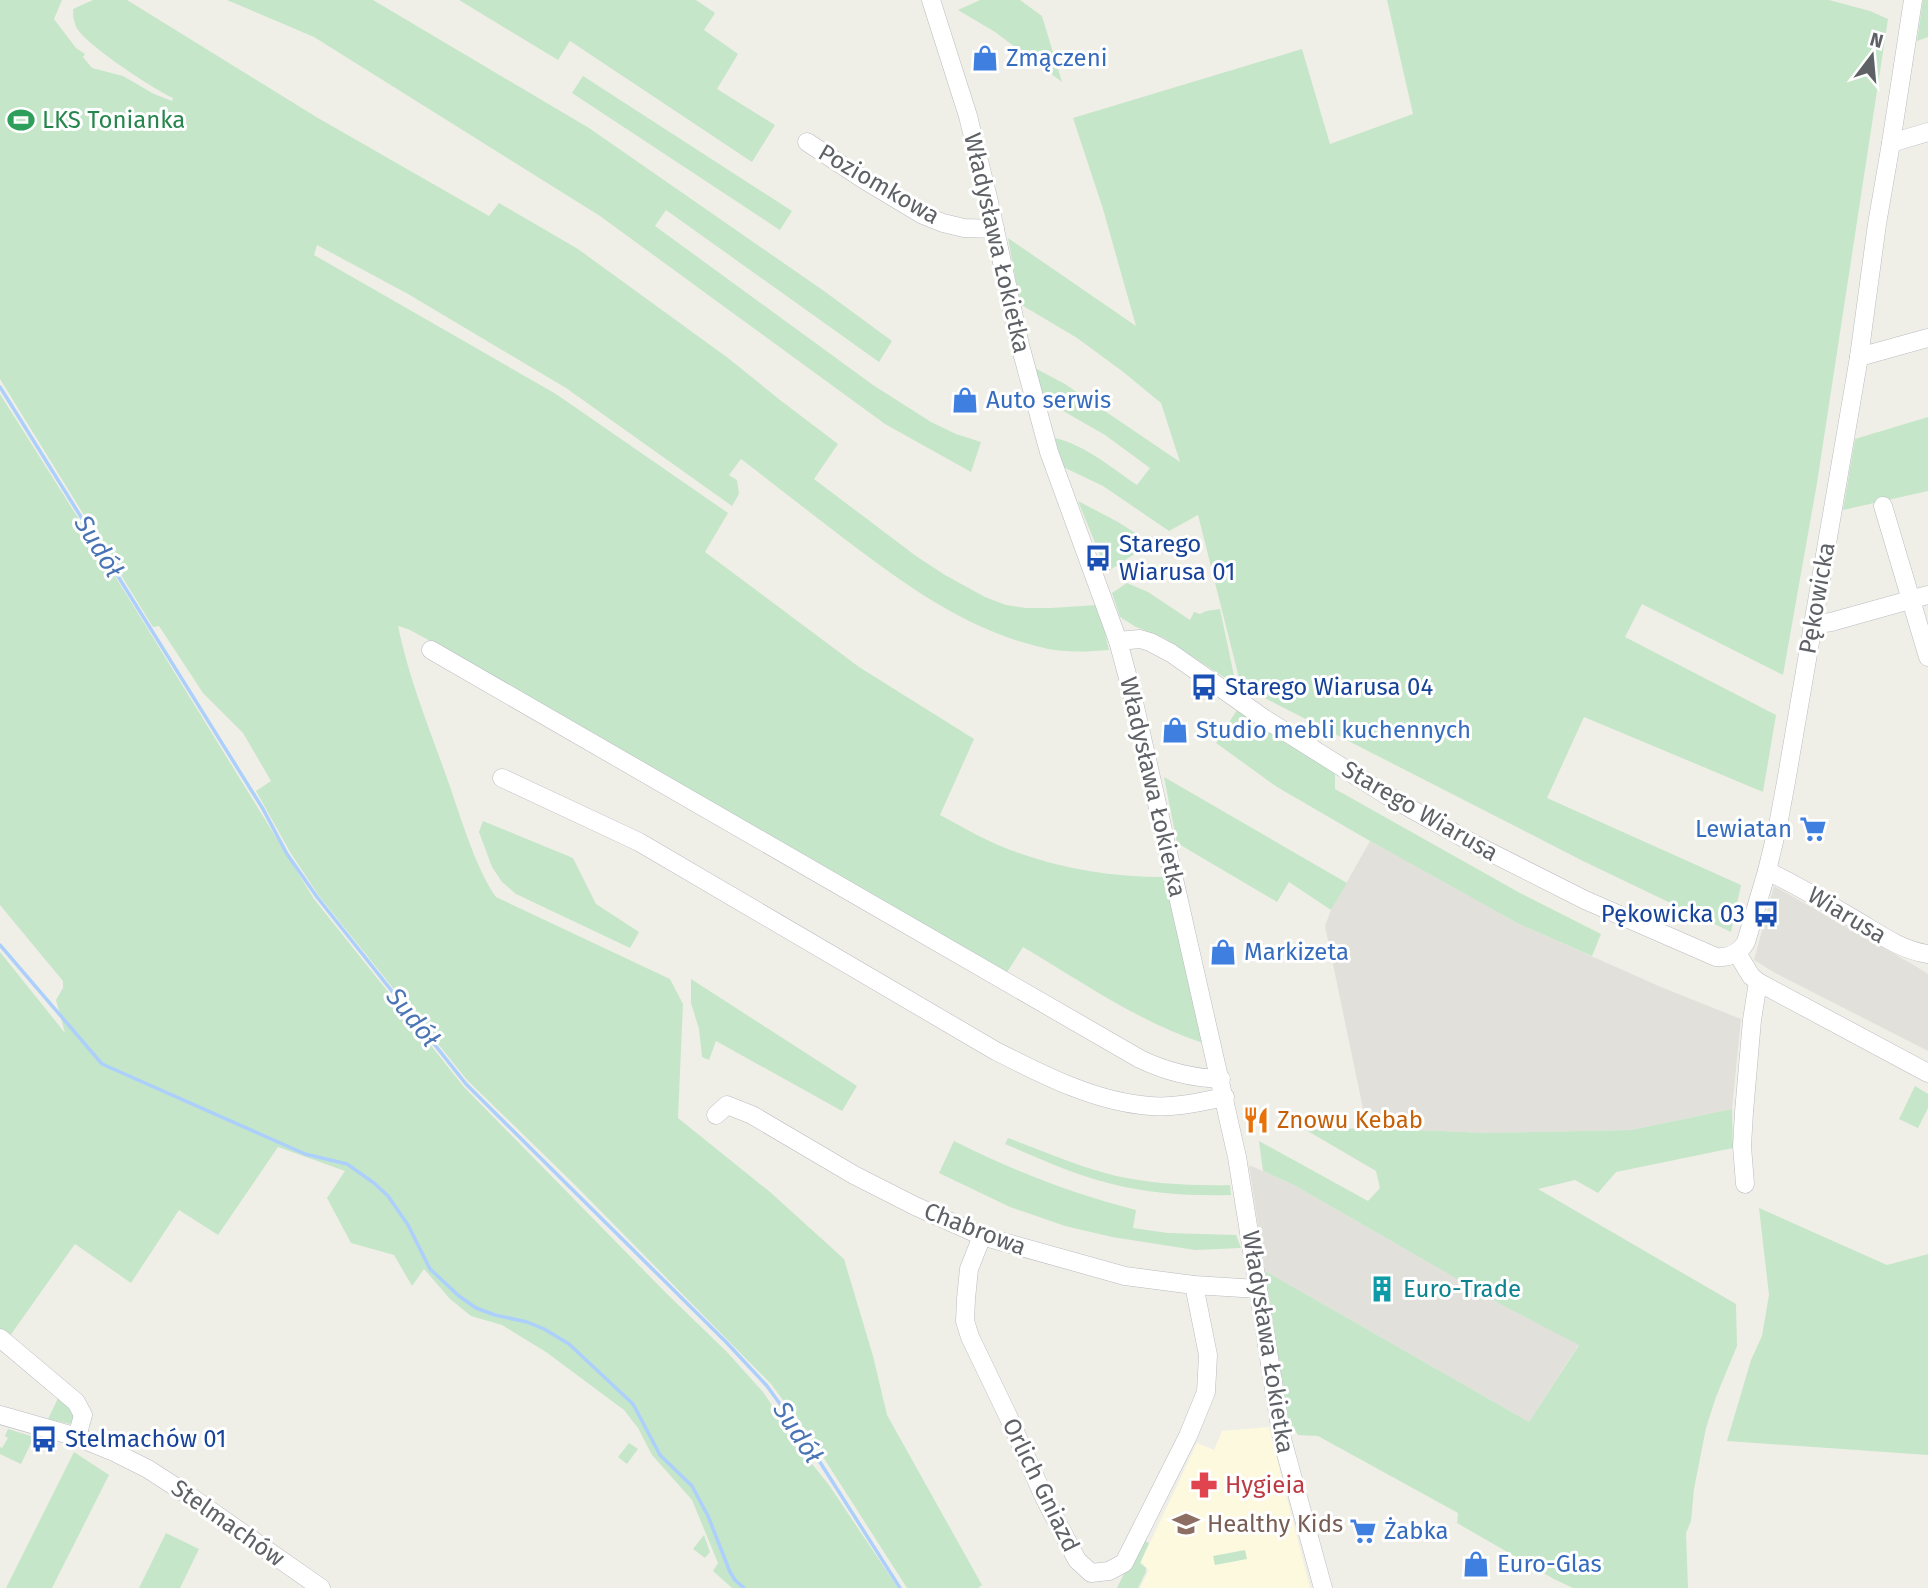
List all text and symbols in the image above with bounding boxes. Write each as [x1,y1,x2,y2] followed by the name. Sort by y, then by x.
[1837,21,1907,91] north arrow
[1867,27,1886,53] text: N
[970,43,1000,73] shop icon: Zmączeni
[1006,44,1108,72] place label: Zmączeni
[6,105,36,135] sports icon: LKS Tonianka
[42,106,185,134] place label: LKS Tonianka
[958,130,1036,356] street label: Władysława Łokietka
[814,138,944,230] street label: Poziomkowa
[950,385,980,415] shop icon: Auto serwis
[986,386,1111,414] place label: Auto serwis
[67,509,130,584] water label: Sudół
[1119,530,1235,586] place label: Starego Wiarusa 01
[1793,540,1841,656] street label: Pękowicka
[1083,543,1113,573] bus stop icon: Starego Wiarusa 01
[1189,672,1219,702] bus stop icon: Starego Wiarusa 04
[1225,673,1433,701] place label: Starego Wiarusa 04
[1114,674,1192,900] street label: Władysława Łokietka
[1160,715,1190,745] shop icon: Studio mebli kuchennych
[1196,716,1471,744] place label: Studio mebli kuchennych
[1337,755,1503,867] street label: Starego Wiarusa
[1798,814,1828,844] supermarket icon: Lewiatan
[1695,815,1792,843] place label: Lewiatan
[1803,881,1891,949] street label: Wiarusa
[1751,899,1781,929] bus stop icon: Pękowicka 03
[1601,900,1745,928] place label: Pękowicka 03
[1208,937,1238,967] shop icon: Markizeta
[1244,938,1349,966] place label: Markizeta
[379,981,447,1054] water label: Sudół
[1241,1105,1271,1135] restaurant icon: Znowu Kebab
[1277,1106,1423,1134] place label: Znowu Kebab
[920,1197,1030,1261] street label: Chabrowa
[1237,1229,1299,1455] street label: Władysława Łokietka
[1367,1274,1397,1304] building icon: Euro-Trade
[1403,1275,1521,1303] place label: Euro-Trade
[766,1395,830,1470] water label: Sudół
[997,1414,1085,1556] street label: Orlich Gniazd
[29,1424,59,1454] bus stop icon: Stelmachów 01
[65,1425,226,1453] place label: Stelmachów 01
[1189,1470,1219,1500] pharmacy icon: Hygieia
[1225,1471,1305,1499] place label: Hygieia
[166,1474,290,1572] street label: Stelmachów
[1171,1509,1201,1539] school or university icon: Healthy Kids
[1207,1510,1343,1538] place label: Healthy Kids
[1348,1516,1378,1546] supermarket icon: Żabka
[1384,1517,1448,1545] place label: Żabka
[1461,1549,1491,1579] shop icon: Euro-Glas
[1497,1550,1602,1578] place label: Euro-Glas

